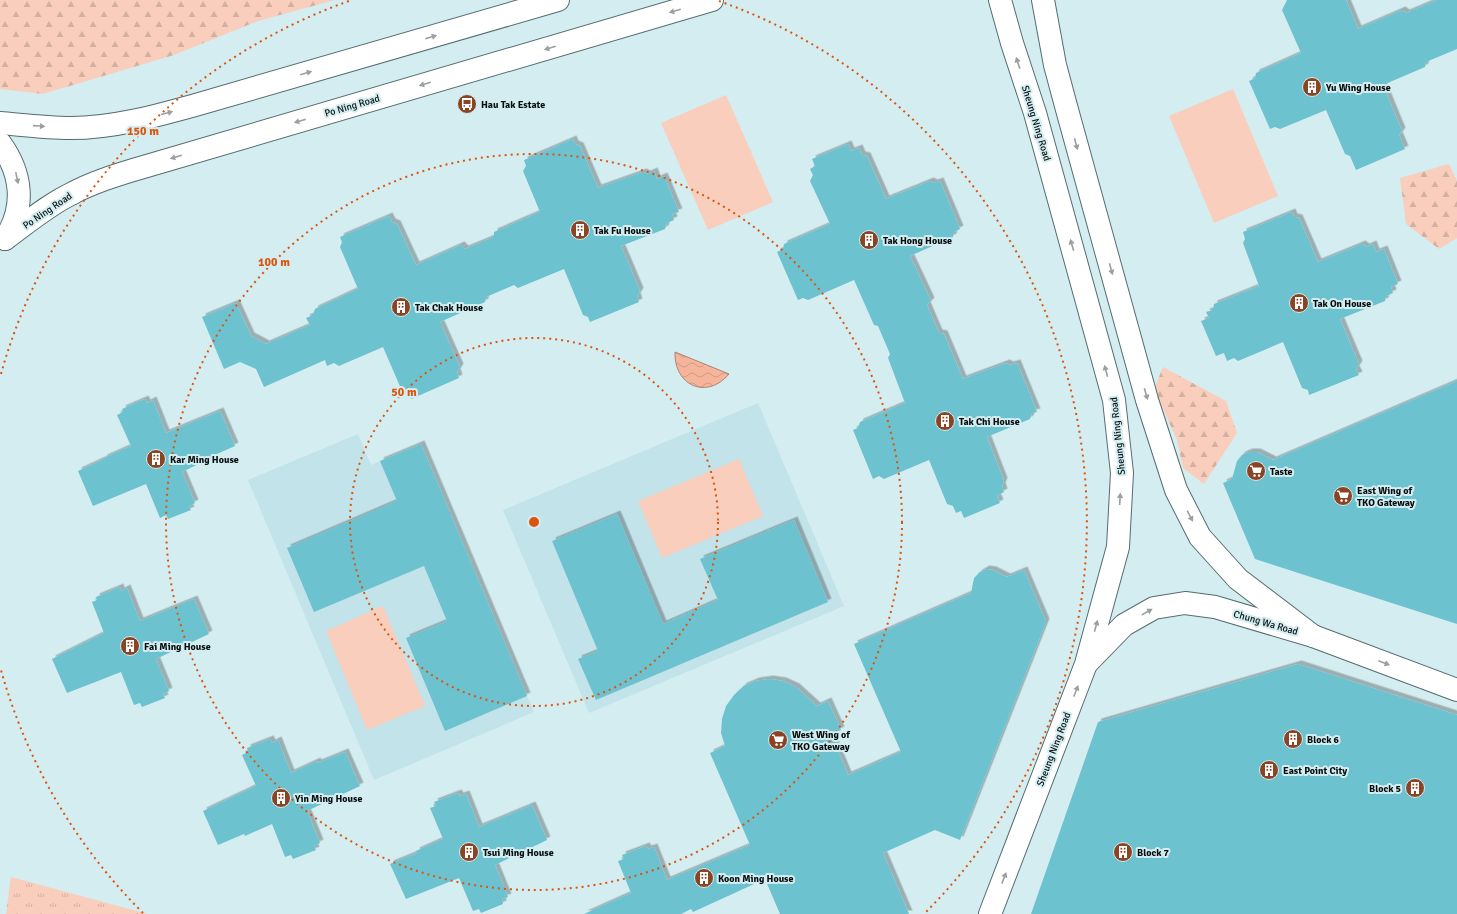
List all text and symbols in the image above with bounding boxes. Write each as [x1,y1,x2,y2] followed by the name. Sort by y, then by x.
[668,8,680,14] one-way arrow
[425,34,437,40] one-way arrow
[544,45,556,51] one-way arrow
[1015,57,1021,69] one-way arrow
[300,70,312,76] one-way arrow
[1301,76,1323,98] building icon: Yu Wing House
[419,81,431,87] one-way arrow
[1325,82,1391,94] place label: Yu Wing House
[1019,84,1053,162] street label: Sheung Ning Road
[323,92,381,120] street label: Po Ning Road
[456,93,478,115] bus stop icon: Hau Tak Estate
[481,99,545,111] place label: Hau Tak Estate
[161,109,174,115] one-way arrow
[294,118,307,124] one-way arrow
[33,123,45,130] one-way arrow
[127,124,159,139] text: 150 m
[1073,138,1079,150] one-way arrow
[169,154,181,160] one-way arrow
[14,172,20,184] one-way arrow
[21,190,74,232] street label: Po Ning Road
[569,219,591,241] building icon: Tak Fu House
[594,225,651,237] place label: Tak Fu House
[858,229,880,251] building icon: Tak Hong House
[883,235,952,247] place label: Tak Hong House
[1069,239,1075,251] one-way arrow
[258,255,290,270] text: 100 m
[1108,263,1114,275] one-way arrow
[1288,292,1310,314] building icon: Tak On House
[390,296,412,318] building icon: Tak Chak House
[1313,298,1371,310] place label: Tak On House
[415,302,483,314] place label: Tak Chak House
[1103,364,1109,376] one-way arrow
[391,385,417,400] text: 50 m
[1143,389,1149,401] one-way arrow
[1108,396,1128,475] street label: Sheung Ning Road
[934,410,956,432] building icon: Tak Chi House
[959,416,1020,428] place label: Tak Chi House
[145,448,167,470] building icon: Kar Ming House
[170,454,239,466] place label: Kar Ming House
[1245,460,1267,482] supermarket icon: Taste
[1270,466,1293,478] place label: Taste
[1332,485,1354,507] supermarket icon: East Wing of TKO Gateway
[1357,485,1415,509] place label: East Wing of TKO Gateway
[1117,493,1124,505] one-way arrow
[1187,511,1193,522] one-way arrow
[527,515,541,529] centre of rings
[1232,608,1299,638] street label: Chung Wa Road
[1141,609,1153,615] one-way arrow
[1093,620,1099,632] one-way arrow
[119,635,141,657] building icon: Fai Ming House
[144,641,211,653] place label: Fai Ming House
[1379,660,1391,666] one-way arrow
[1073,684,1079,696] one-way arrow
[1034,711,1074,788] street label: Sheung Ning Road
[1282,728,1304,750] building icon: Block 6
[767,729,789,751] supermarket icon: West Wing of TKO Gateway
[792,729,851,753] place label: West Wing of TKO Gateway
[1307,734,1340,746] place label: Block 6
[1258,759,1280,781] building icon: East Point City
[1283,765,1347,777] place label: East Point City
[1404,777,1426,799] building icon: Block 5
[1369,783,1401,795] place label: Block 5
[270,787,292,809] building icon: Yin Ming House
[294,793,362,805] place label: Yin Ming House
[458,841,480,863] building icon: Tsui Ming House
[1112,841,1134,863] building icon: Block 7
[483,847,554,859] place label: Tsui Ming House
[1137,847,1170,859] place label: Block 7
[693,867,715,889] building icon: Koon Ming House
[1001,871,1007,883] one-way arrow
[718,873,794,885] place label: Koon Ming House

